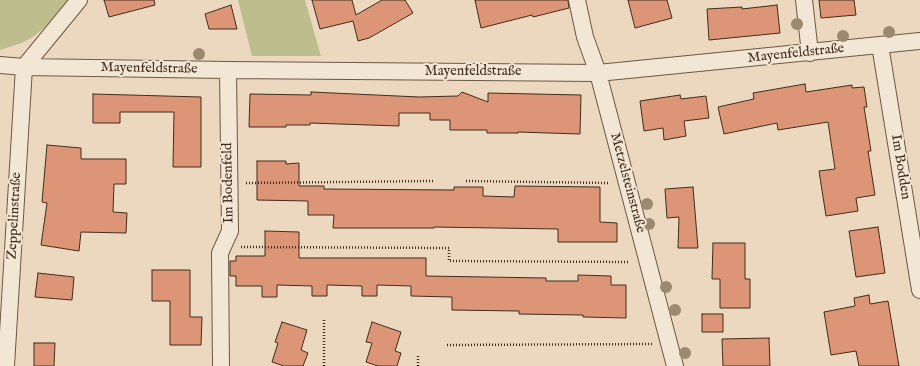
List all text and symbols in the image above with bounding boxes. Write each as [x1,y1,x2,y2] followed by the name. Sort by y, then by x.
[747,41,845,67] street label: Mayenfeldstraße
[100,60,198,78] street label: Mayenfeldstraße
[425,64,521,80] street label: Mayenfeldstraße
[606,131,648,235] street label: Metzelsteinstraße
[887,133,913,201] street label: Im Bodden
[220,142,238,224] street label: Im Bodenfeld
[4,172,26,260] street label: Zeppelinstraße

